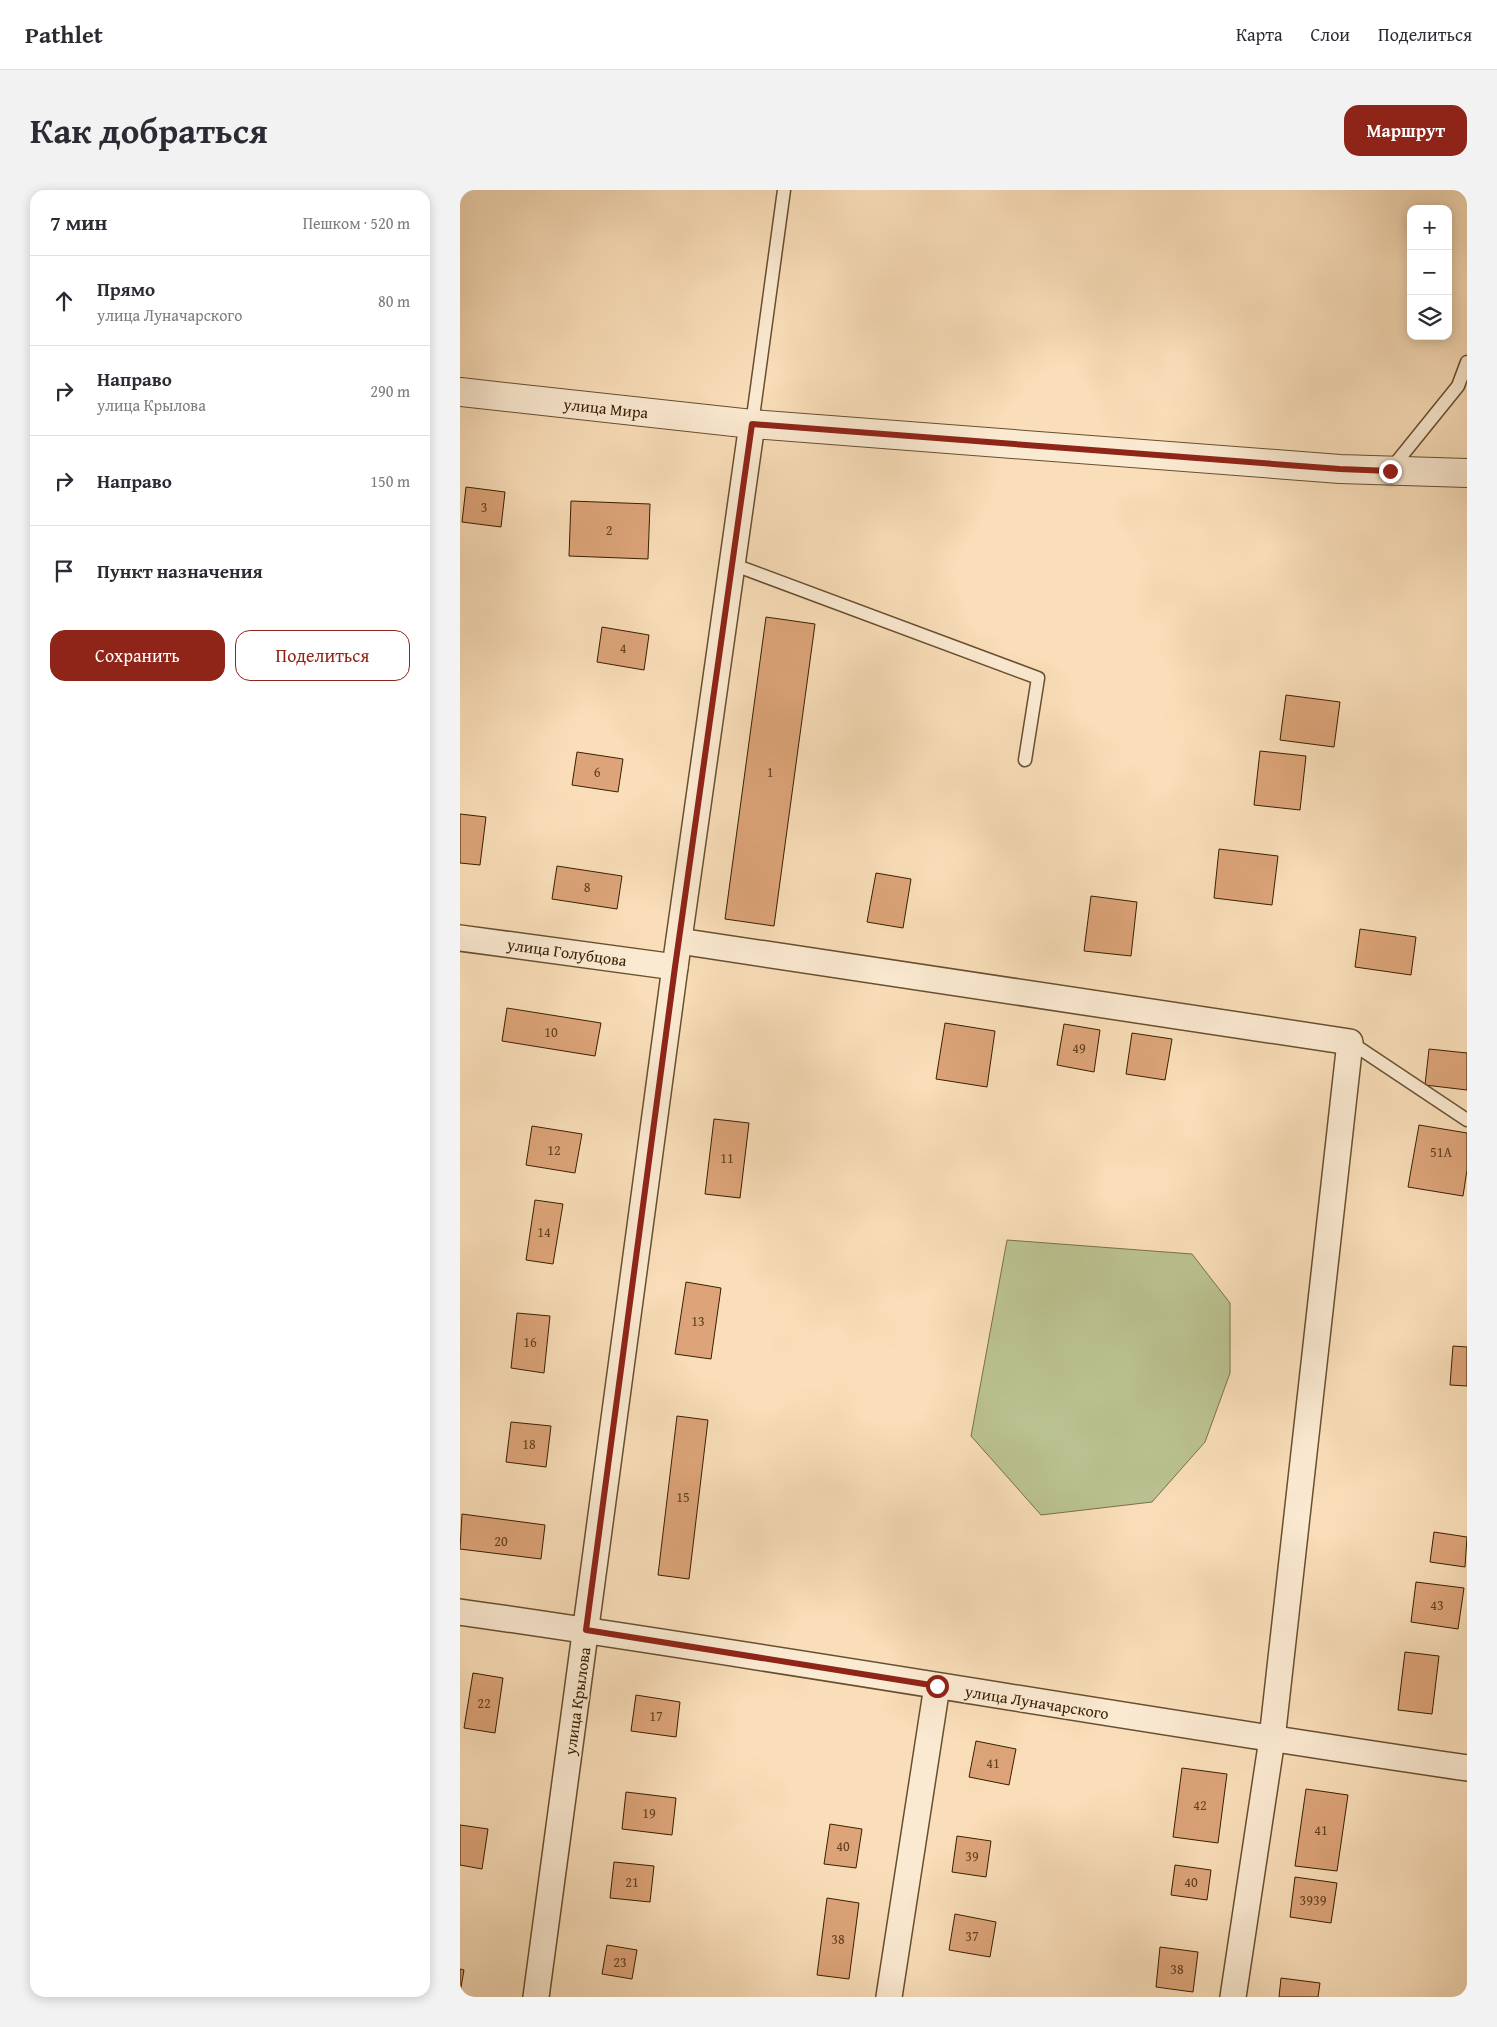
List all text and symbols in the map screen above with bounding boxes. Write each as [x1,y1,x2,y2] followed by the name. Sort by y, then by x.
[25,17,103,52] text: Pathlet
[1236,21,1283,48] text: Карта
[1311,21,1350,48] text: Слои
[1378,21,1472,48] text: Поделиться
[30,105,268,156] text: Как добраться
[1344,105,1467,156] button: Маршрут
[1407,205,1452,340] map controls
[1407,205,1452,250] button: +
[50,207,107,238] text: 7 мин
[303,211,410,235] text: Пешком · 520 m
[1407,250,1452,295] button: −
[97,275,155,303] text: Прямо
[50,287,78,315] icon: ahead
[378,289,410,313] text: 80 m
[1407,295,1452,340] button: layers
[97,303,242,327] text: улица Луначарского
[97,365,172,393] text: Направо
[50,377,78,405] icon: right
[370,379,410,403] text: 290 m
[561,392,650,424] street label: улица Мира
[97,393,206,417] text: улица Крылова
[1379,460,1402,483] route end
[50,467,78,495] icon: right
[97,467,172,495] text: Направо
[370,469,410,493] text: 150 m
[481,497,487,517] house number: 3
[606,520,612,540] house number: 2
[50,557,78,585] icon: arrive
[97,557,263,585] text: Пункт назначения
[50,630,225,681] button: Сохранить
[235,630,410,681] button: Поделиться
[620,638,627,658] house number: 4
[594,762,601,782] house number: 6
[767,762,773,782] house number: 1
[584,877,591,897] house number: 8
[505,932,629,972] street label: улица Голубцова
[544,1022,558,1042] house number: 10
[1072,1038,1086,1058] house number: 49
[547,1140,561,1160] house number: 12
[1430,1142,1452,1162] house number: 51А
[720,1148,734,1168] house number: 11
[537,1222,551,1242] house number: 14
[691,1311,705,1331] house number: 13
[523,1332,537,1352] house number: 16
[522,1434,536,1454] house number: 18
[676,1487,690,1507] house number: 15
[494,1531,508,1551] house number: 20
[1430,1595,1444,1615] house number: 43
[557,1645,597,1758] street label: улица Крылова
[926,1675,949,1698] route start
[962,1679,1111,1725] street label: улица Луначарского
[477,1693,491,1713] house number: 22
[649,1706,663,1726] house number: 17
[986,1753,1000,1773] house number: 41
[1193,1795,1207,1815] house number: 42
[642,1803,656,1823] house number: 19
[1314,1820,1328,1840] house number: 41
[836,1836,850,1856] house number: 40
[965,1846,979,1866] house number: 39
[625,1872,639,1892] house number: 21
[1184,1872,1198,1892] house number: 40
[1300,1890,1327,1910] house number: 3939
[965,1926,979,1946] house number: 37
[831,1929,845,1949] house number: 38
[613,1952,627,1972] house number: 23
[1170,1959,1184,1979] house number: 38

